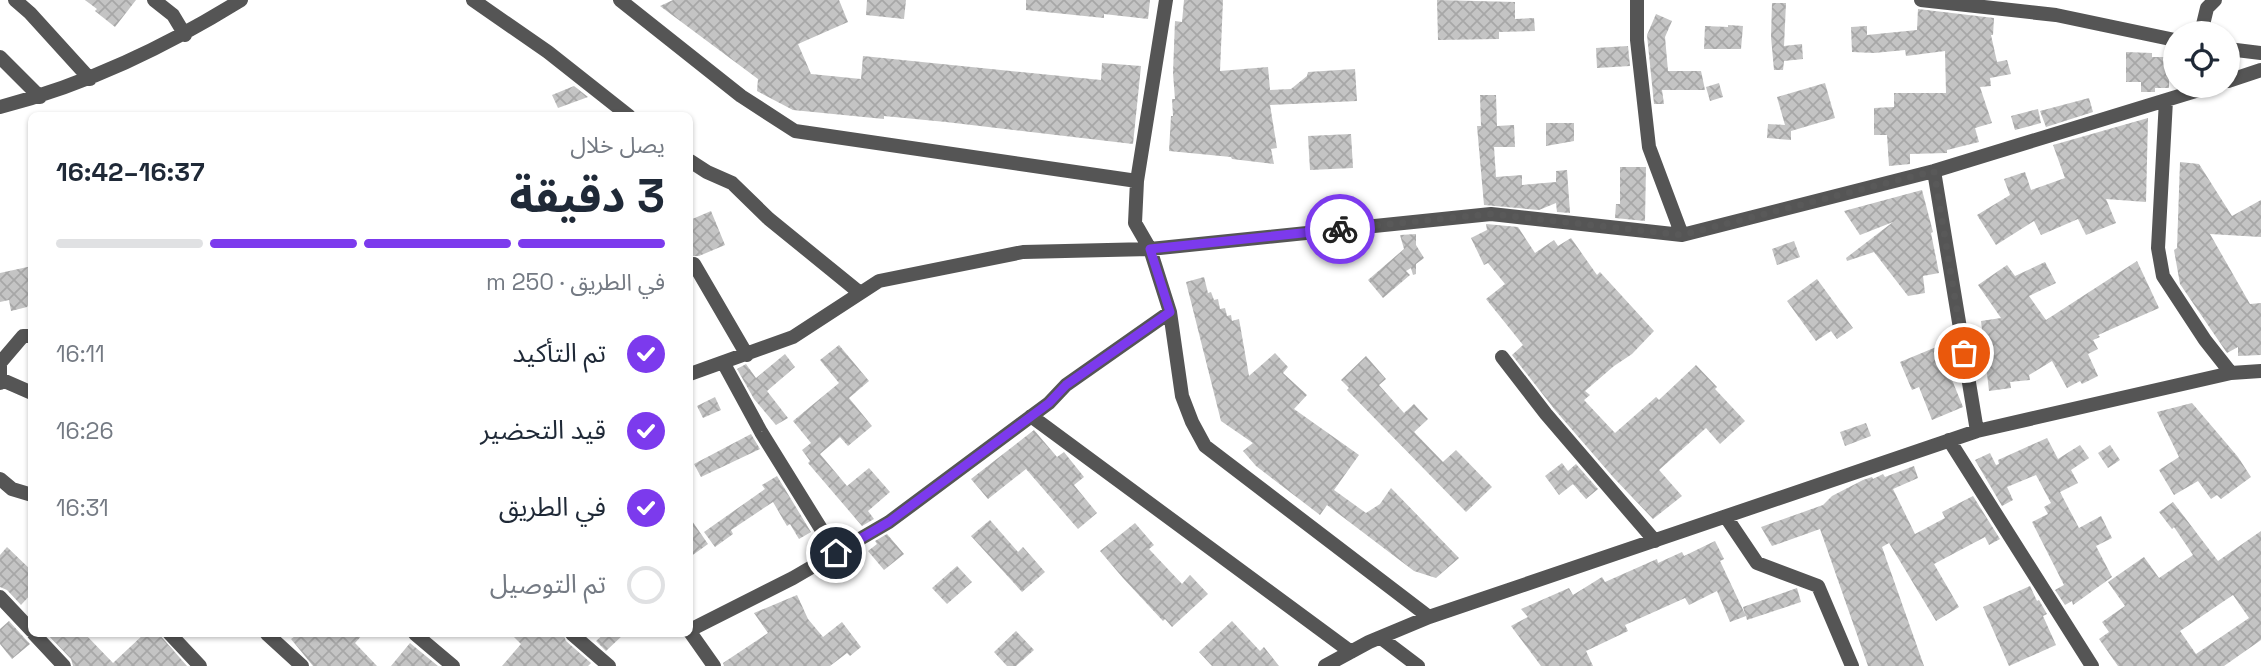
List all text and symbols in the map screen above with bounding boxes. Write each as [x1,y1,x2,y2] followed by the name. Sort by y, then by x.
[2163,21,2240,98] map controls
[2163,21,2240,98] button: locate
[570,130,665,160] text: يصل خلال
[56,155,205,189] text: 16:37–16:42
[510,167,665,225] text: 3 دقيقة
[1305,194,1375,264] courier
[1321,210,1359,248] icon: bike
[486,267,665,297] text: في الطريق · 250 m
[1934,323,1994,383] pin
[1945,334,1983,372] icon: bag
[627,335,665,373] icon: check
[513,336,606,370] text: تم التأكيد
[56,339,105,369] text: 16:11
[627,412,665,450] icon: check
[480,413,606,447] text: قيد التحضير
[56,416,113,446] text: 16:26
[627,489,665,527] icon: check
[499,490,606,524] text: في الطريق
[56,493,109,523] text: 16:31
[806,523,866,583] pin
[817,534,855,572] icon: home
[490,567,606,601] text: تم التوصيل

